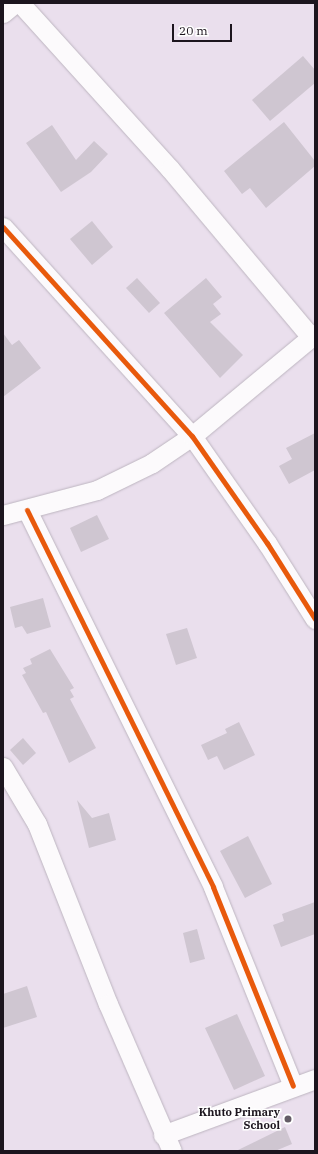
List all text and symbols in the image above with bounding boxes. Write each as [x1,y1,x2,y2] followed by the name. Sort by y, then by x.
[174,16,234,42] scale bar
[179,23,208,38] text: 20 m
[199,1106,280,1132] place label: Khuto Primary School
[283,1114,293,1124] marker: Khuto Primary School

